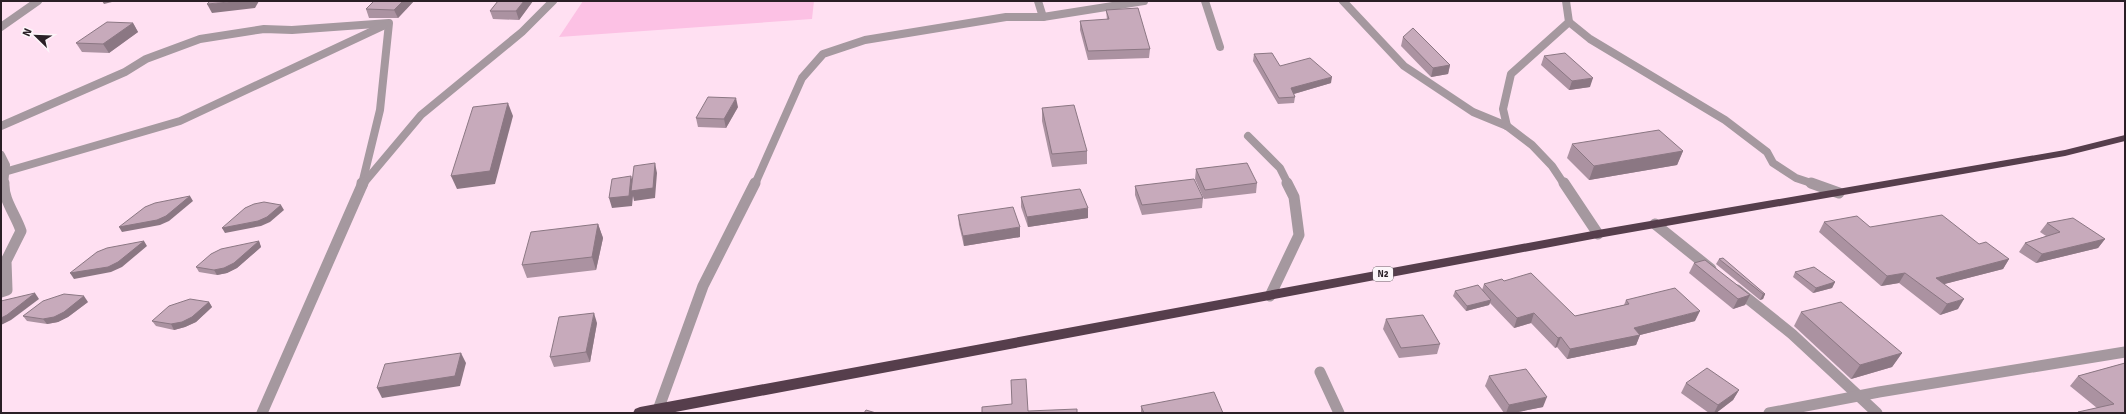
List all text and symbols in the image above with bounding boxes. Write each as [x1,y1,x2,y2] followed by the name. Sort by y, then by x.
[16,16,56,56] north arrow
[20,26,35,38] text: N
[1373,267,1393,281] road number: N2

